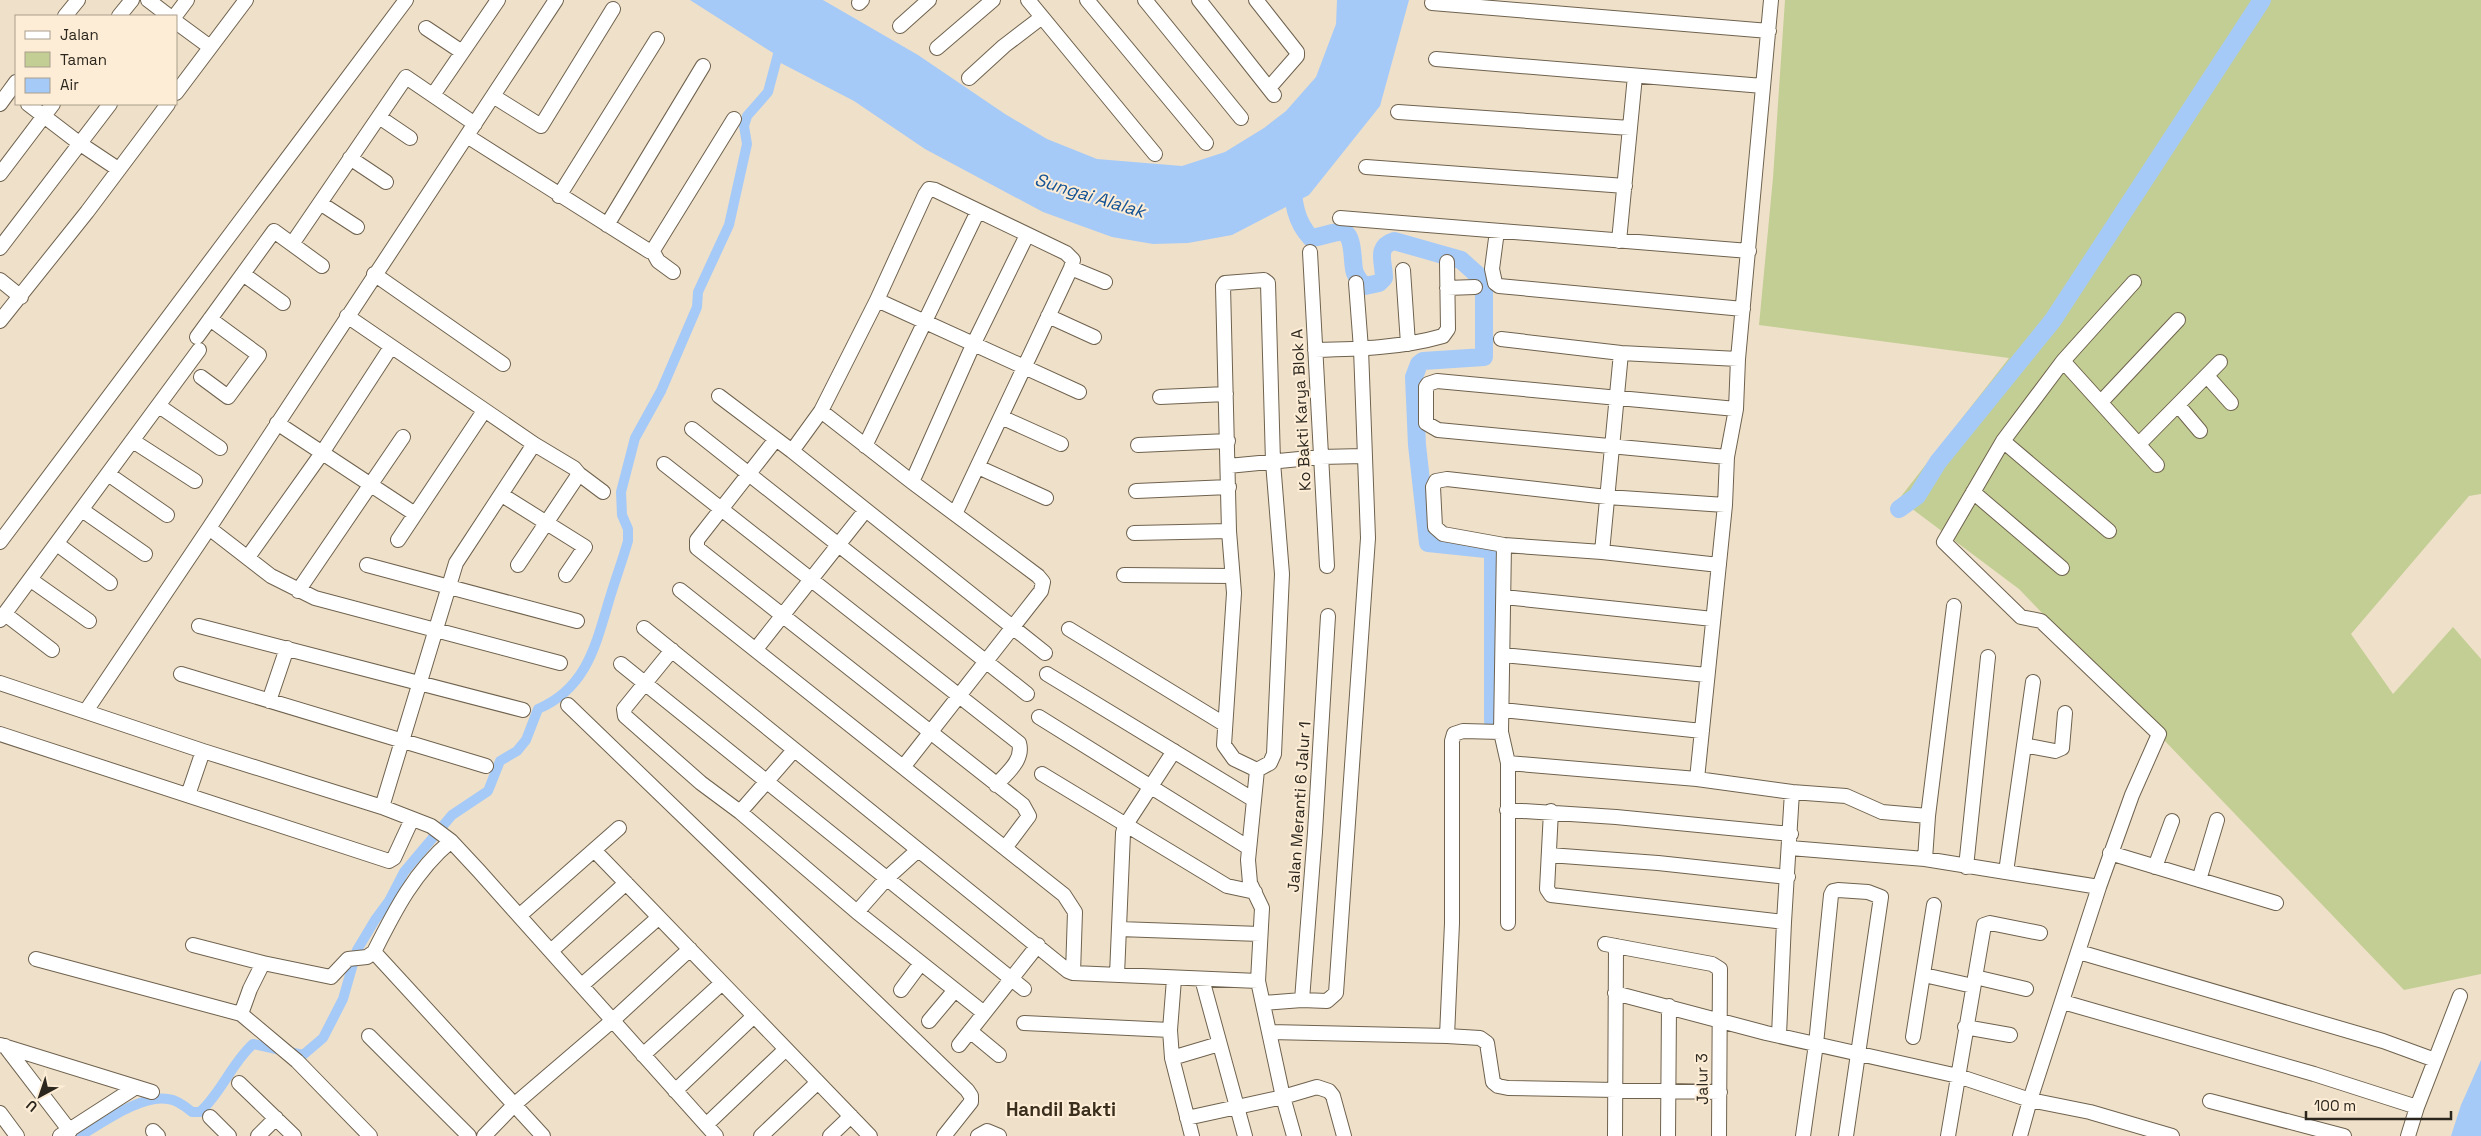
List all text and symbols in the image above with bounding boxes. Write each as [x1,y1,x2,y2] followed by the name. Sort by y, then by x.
[15,15,178,105] legend
[60,25,99,44] text: Jalan
[60,50,107,69] text: Taman
[60,75,79,94] text: Air
[1032,167,1150,223] water label: Sungai Alalak
[1286,328,1316,492] street label: Ko Bakti Karya Blok A
[1283,721,1315,893] street label: Jalan Meranti 6 Jalur 1
[1691,1053,1713,1105] street label: Jalur 3
[15,1071,65,1121] north arrow
[2306,1088,2451,1120] scale bar
[22,1096,41,1116] text: U
[2314,1096,2356,1115] text: 100 m
[1006,1097,1116,1122] district label: Handil Bakti

